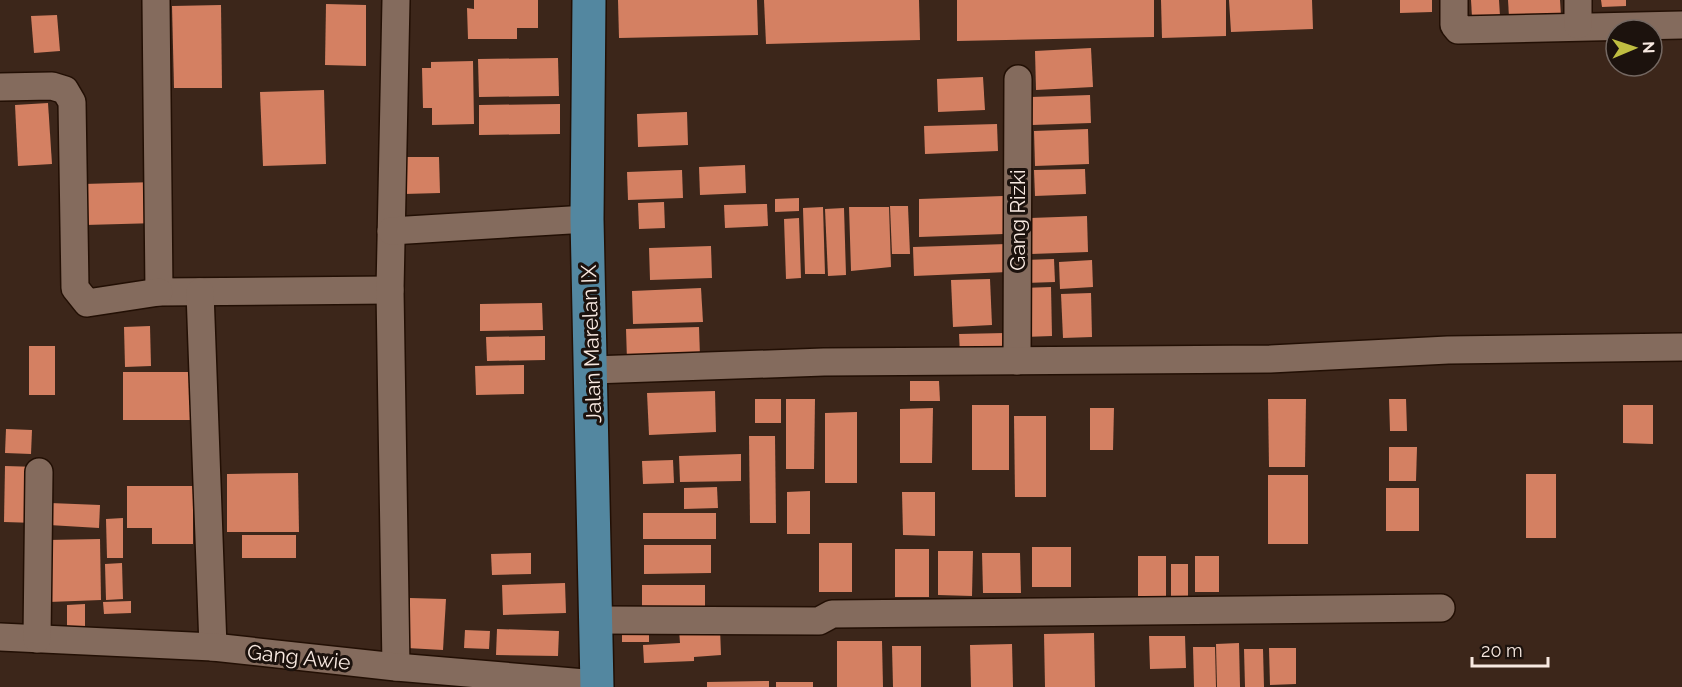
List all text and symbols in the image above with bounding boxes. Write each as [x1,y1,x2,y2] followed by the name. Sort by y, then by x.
[1604,18,1664,78] north arrow
[1639,41,1658,54] text: N
[1005,169,1030,271] street label: Gang Rizki
[576,264,606,424] street label: Jalan Marelan IX
[1472,630,1548,668] scale bar
[246,639,352,675] street label: Gang Awie
[1481,640,1523,661] text: 20 m

